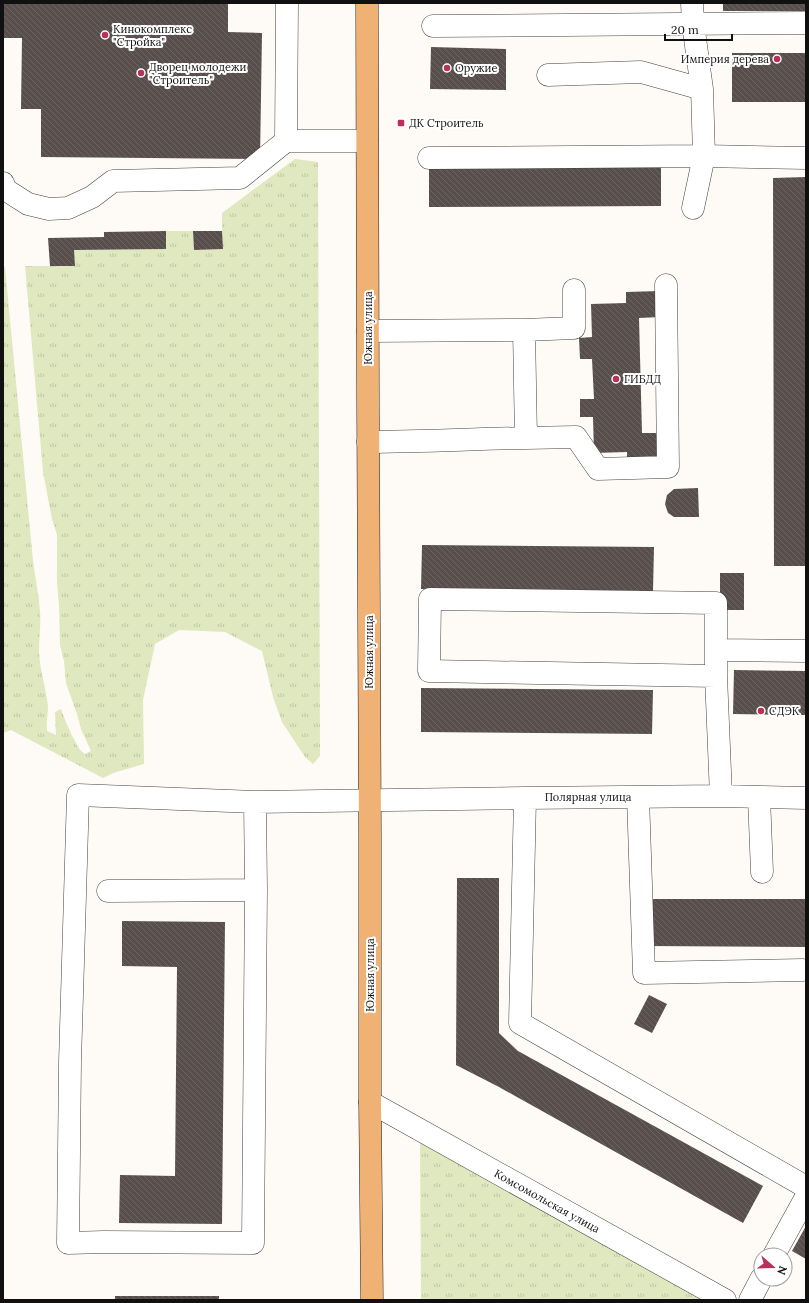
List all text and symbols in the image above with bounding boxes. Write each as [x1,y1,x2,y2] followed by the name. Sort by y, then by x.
[665,16,732,42] scale bar
[113,22,192,49] place label: Кинокомплекс "Стройка"
[671,22,699,37] text: 20 m
[100,30,110,40] marker: Кинокомплекс "Стройка"
[681,52,769,66] place label: Империя дерева
[772,54,782,64] marker: Империя дерева
[149,60,246,87] place label: Дворец молодежи "Строитель"
[455,61,497,75] place label: Оружие
[442,63,452,73] marker: Оружие
[136,68,146,78] marker: Дворец молодежи "Строитель"
[409,116,484,130] place label: ДК Строитель
[396,118,406,128] marker: ДК Строитель
[361,291,375,365] street label: Южная улица
[624,372,661,386] place label: ГИБДД
[611,374,621,384] marker: ГИБДД
[362,615,376,689] street label: Южная улица
[769,704,800,718] place label: СДЭК
[756,706,766,716] marker: СДЭК
[545,790,632,804] street label: Полярная улица
[363,938,377,1012] street label: Южная улица
[492,1166,603,1236] street label: Комсомольская улица
[753,1247,793,1287] north arrow
[774,1264,790,1277] text: N

